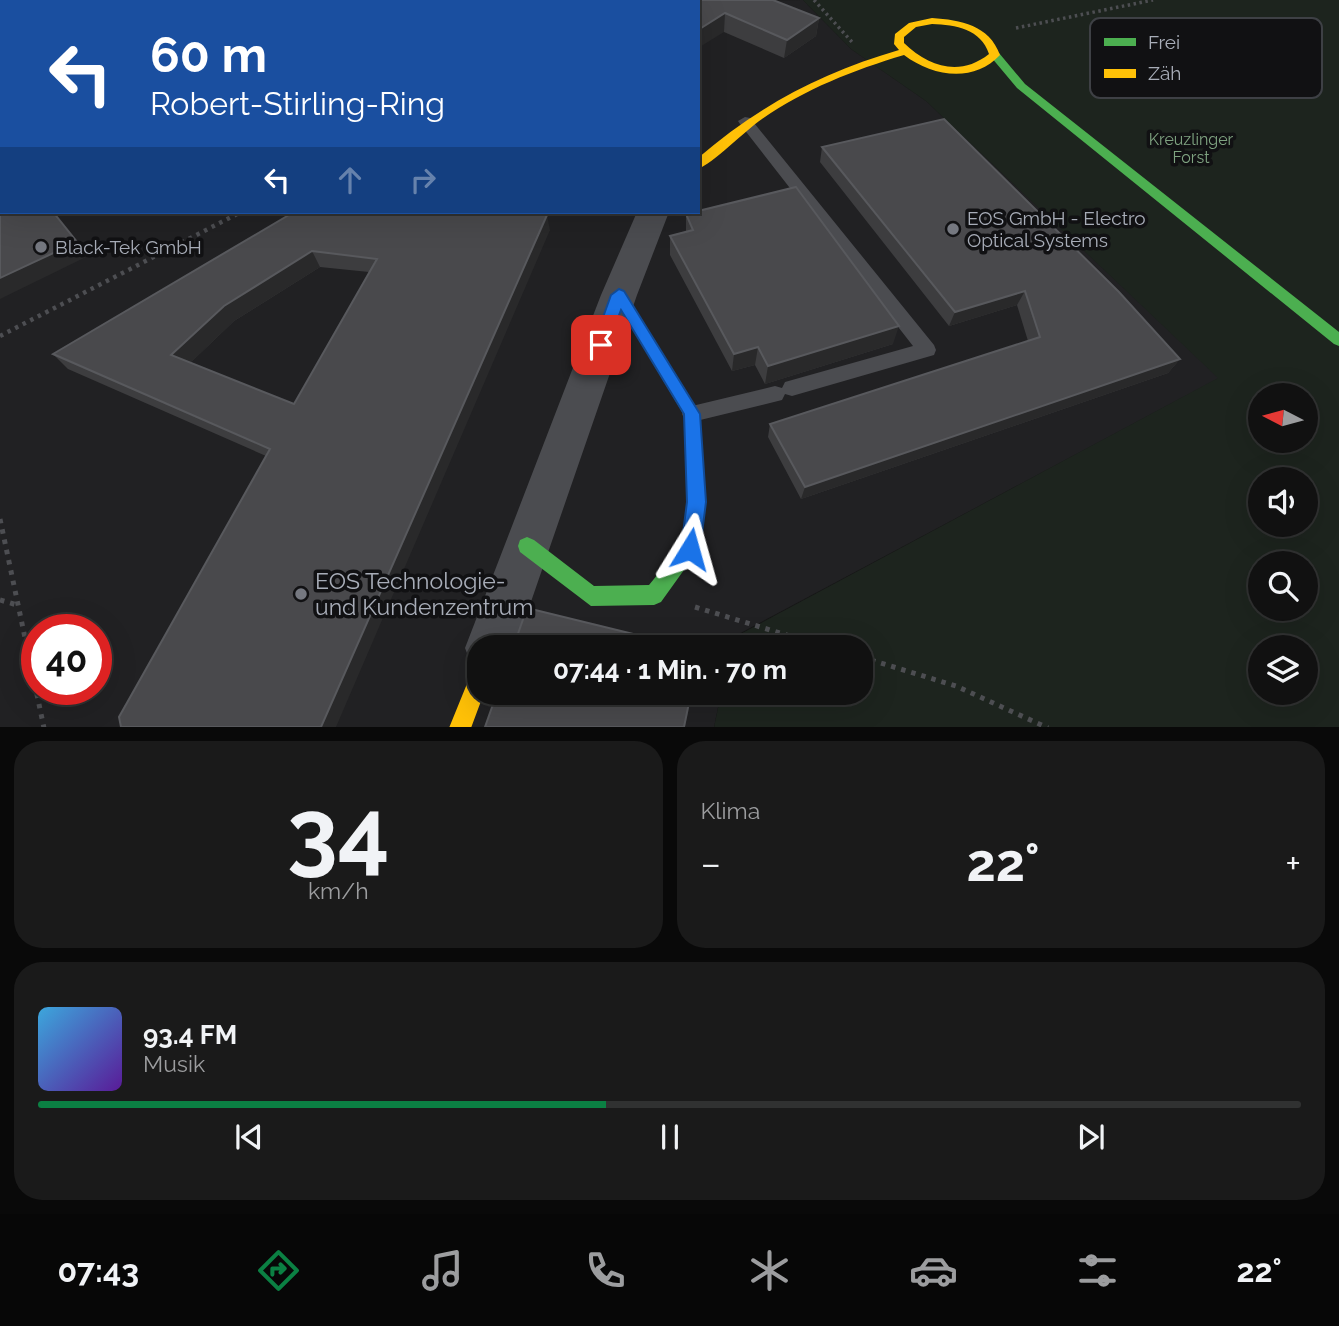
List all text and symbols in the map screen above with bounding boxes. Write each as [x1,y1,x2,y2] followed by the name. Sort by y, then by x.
[1090,18,1322,98] legend
[150,26,267,83] text: 60 m
[35,28,126,119] icon: left
[1148,31,1180,53] text: Frei
[1148,62,1181,84] text: Zäh
[150,85,445,122] text: Robert-Stirling-Ring
[1149,130,1234,167] park label: Kreuzlinger Forst
[258,161,296,199] icon: left
[331,161,369,199] icon: ahead
[404,161,442,199] icon: right
[967,207,1146,251] place label: EOS GmbH - Electro Optical Systems
[945,221,961,237] marker: EOS GmbH - Electro Optical Systems
[55,236,202,258] place label: Black-Tek GmbH
[33,239,49,255] marker: Black-Tek GmbH
[571,315,631,375] pin
[582,326,620,364] icon: arrive
[1248,383,1318,453] north arrow
[1248,383,1318,705] map controls
[1248,467,1318,537] button: sound
[653,512,727,586] position arrow
[1248,551,1318,621] button: search
[315,567,533,620] place label: EOS Technologie- und Kundenzentrum
[293,586,309,602] marker: EOS Technologie- und Kundenzentrum
[21,614,112,705] speed limit sign: 40
[1248,635,1318,705] button: layers
[553,655,787,685] text: 07:44 · 1 Min. · 70 m
[287,778,390,885] text: 34
[701,797,760,824] text: Klima
[967,832,1040,893] text: 22°
[701,841,721,886] text: −
[1285,841,1301,886] text: +
[308,877,369,904] text: km/h
[143,1020,237,1050] text: 93.4 FM
[143,1050,205,1077] text: Musik
[230,1118,268,1156] icon: previous
[651,1118,689,1156] icon: pause
[1072,1118,1110,1156] icon: next
[254,1246,303,1295] icon: directions
[418,1246,467,1295] icon: music
[581,1246,630,1295] icon: phone
[745,1246,794,1295] icon: climate
[909,1246,958,1295] icon: car
[1073,1246,1122,1295] icon: filters
[57,1252,139,1289] text: 07:43
[1237,1252,1282,1289] text: 22°

